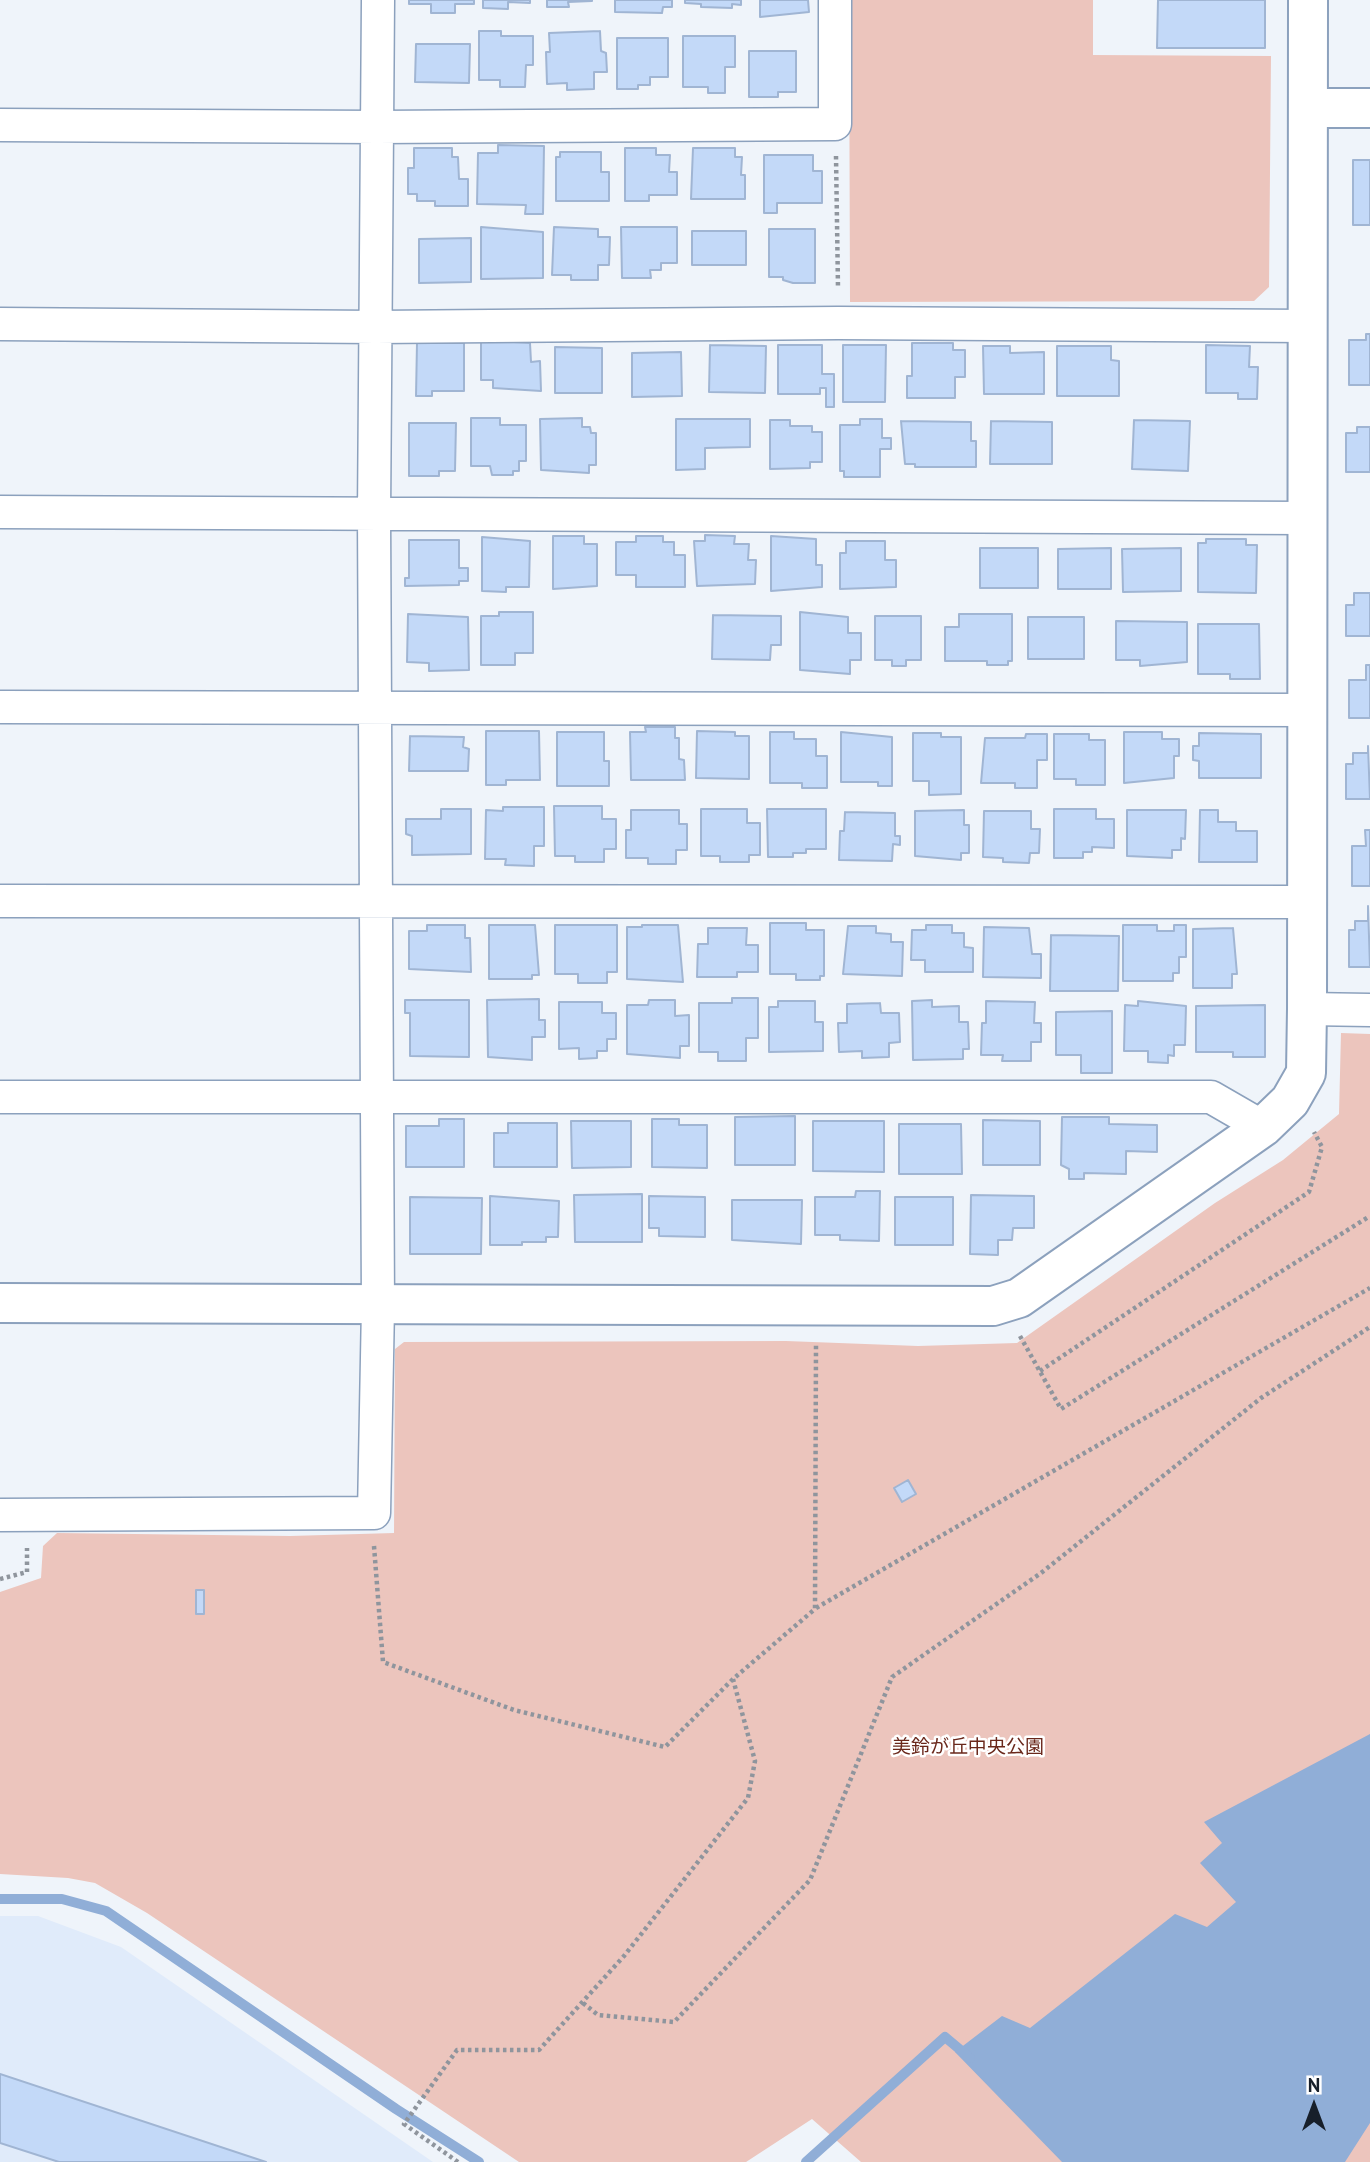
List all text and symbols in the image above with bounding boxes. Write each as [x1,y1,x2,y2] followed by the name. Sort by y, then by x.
[892,1737,1044,1759] park label: 美鈴が丘中央公園
[1279,2071,1349,2141] north arrow
[1308,2073,1320,2097] text: N

